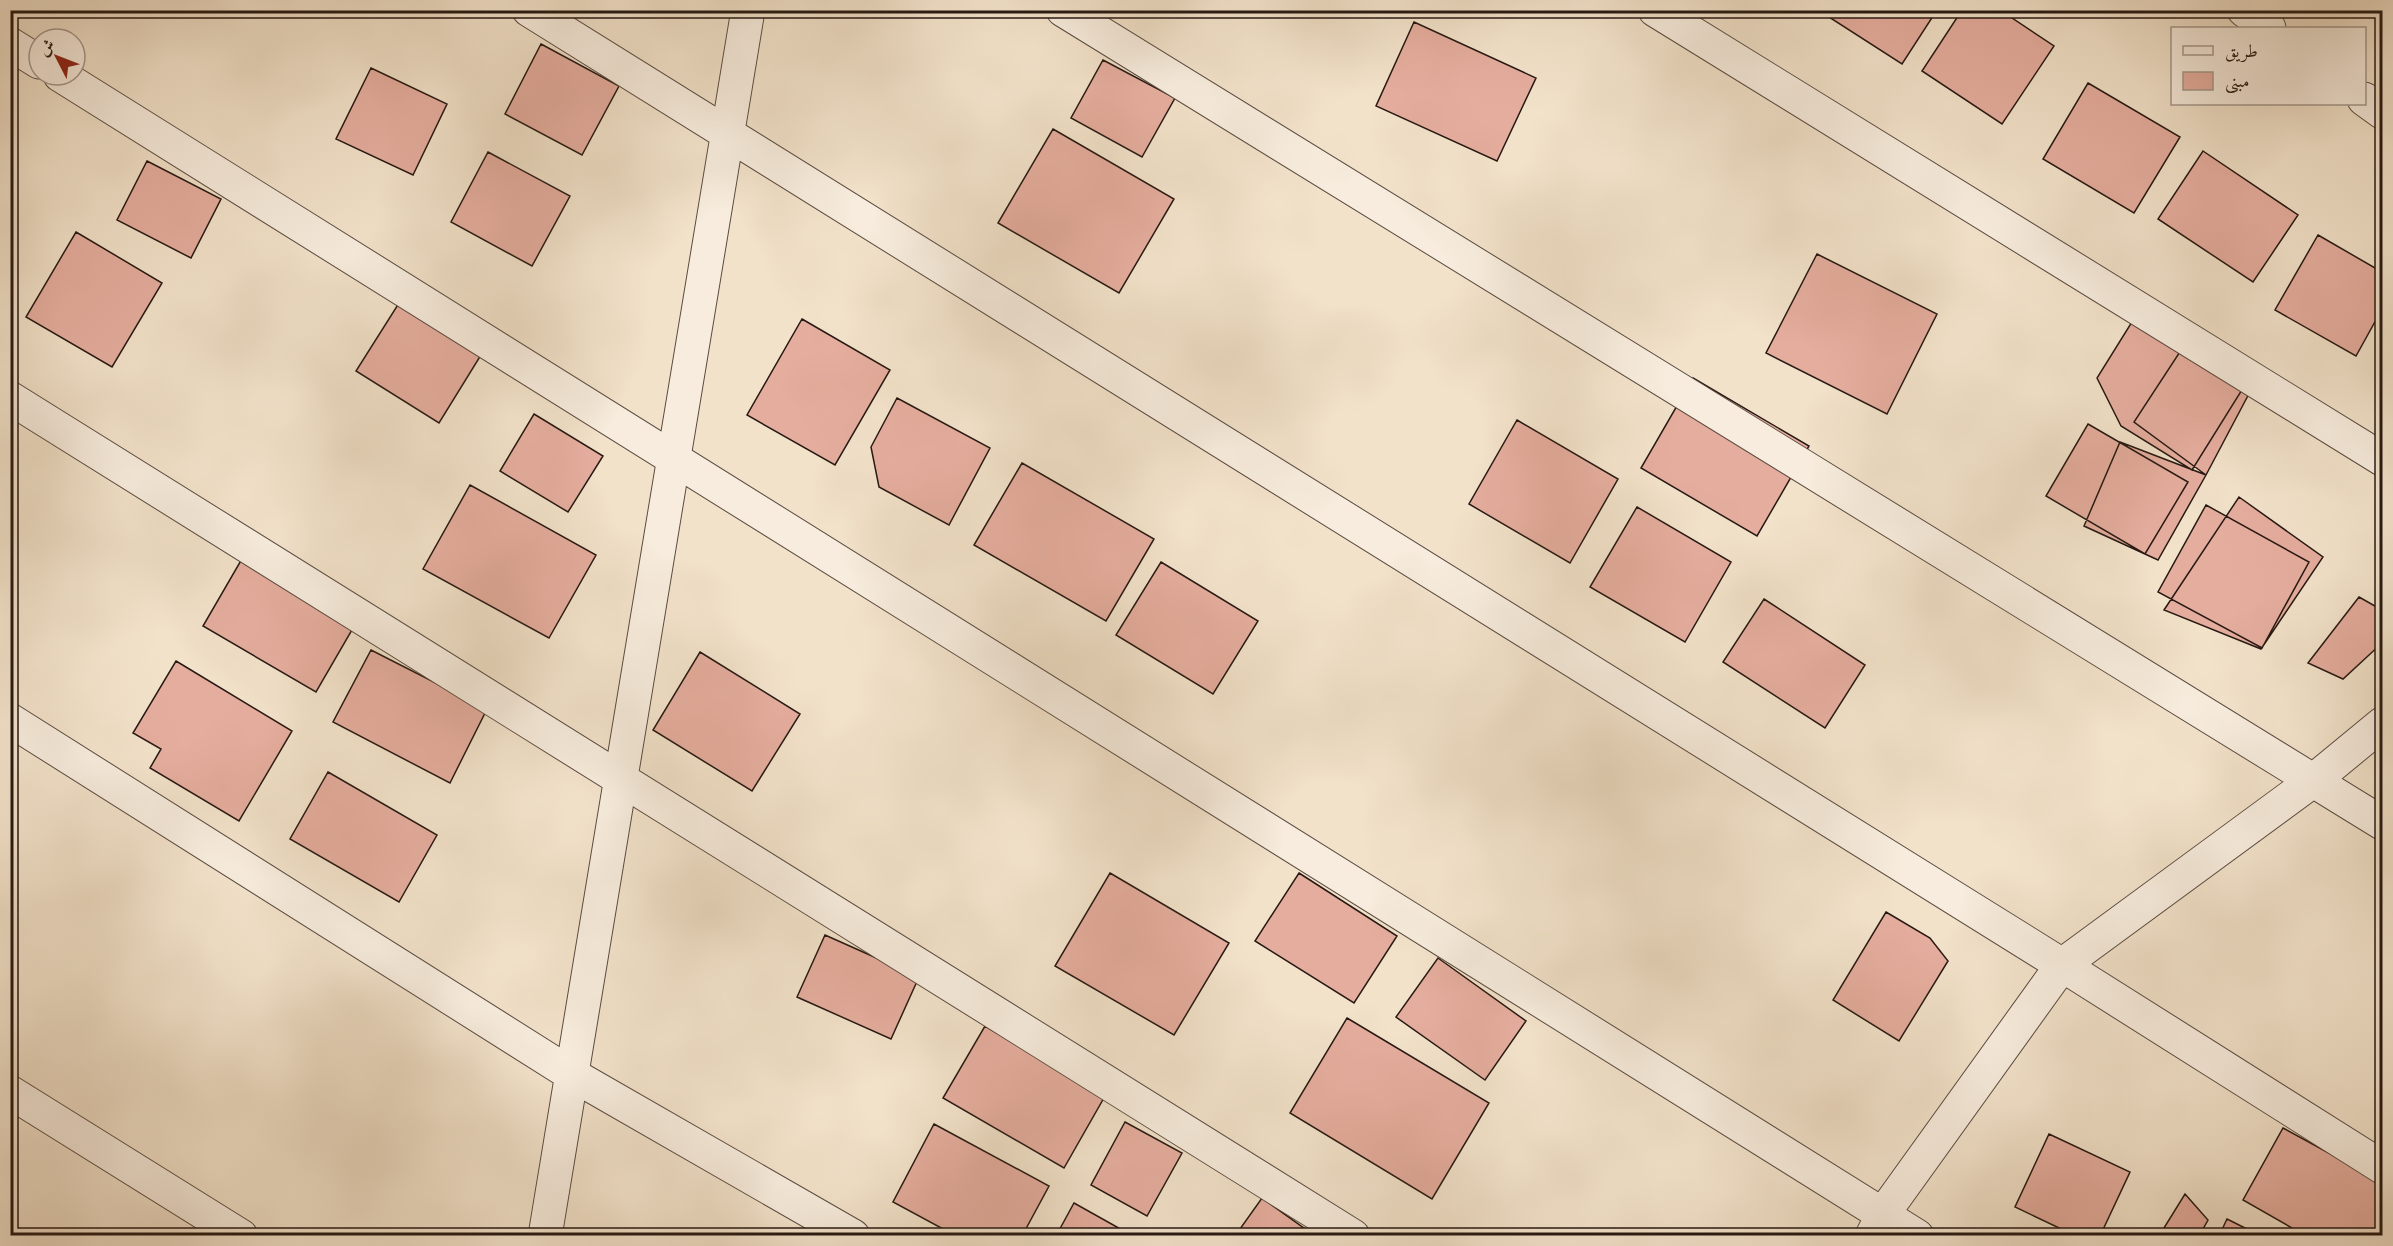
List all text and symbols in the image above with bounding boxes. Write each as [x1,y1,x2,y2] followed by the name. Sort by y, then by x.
[27,27,87,87] north arrow
[2171,27,2366,105] legend
[35,36,60,61] text: ش
[2225,41,2258,64] text: طريق
[2225,71,2250,94] text: مبنى

